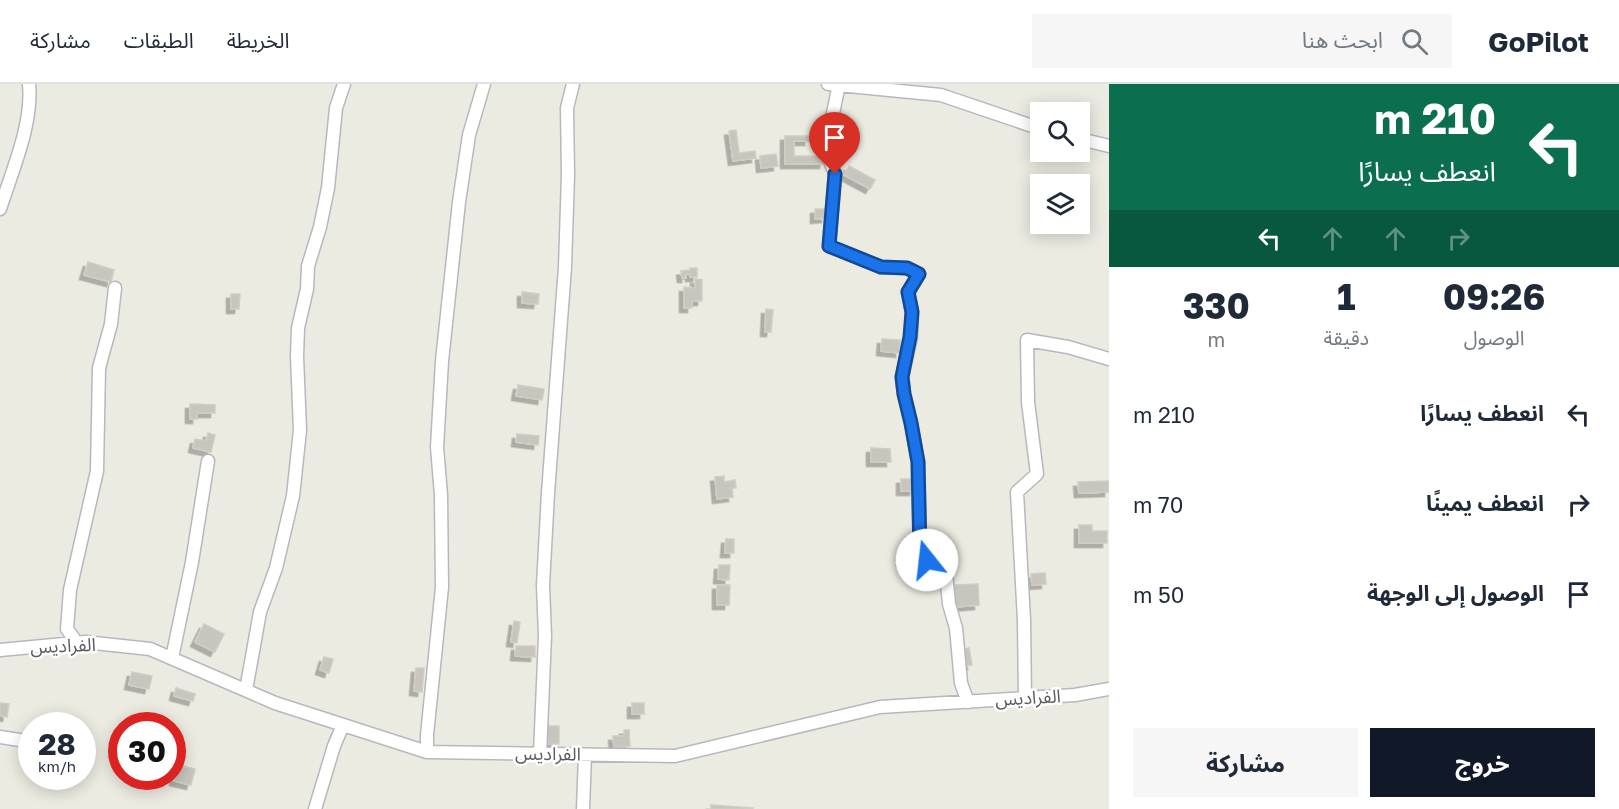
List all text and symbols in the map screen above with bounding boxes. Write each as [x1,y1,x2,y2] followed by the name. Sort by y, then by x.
[1032,14,1452,68] search box
[1398,25,1431,58] icon: search
[1488,25,1589,58] text: GoPilot
[1302,26,1383,53] text: ابحث هنا
[30,27,91,53] text: مشاركة
[124,27,194,53] text: الطبقات
[227,27,290,53] text: الخريطة
[1374,93,1496,143] text: 210 m
[1030,102,1090,234] map controls
[1030,102,1090,162] button: search
[1517,108,1595,186] icon: left
[809,112,860,174] pin
[818,121,851,154] icon: arrive
[1358,155,1496,187] text: انعطف يسارًا
[1030,174,1090,234] button: layers
[1253,222,1286,255] icon: left
[1316,222,1349,255] icon: ahead
[1379,222,1412,255] icon: ahead
[1442,222,1475,255] icon: right
[1337,275,1356,318] text: 1
[1443,275,1545,318] text: 09:26
[1183,284,1250,327] text: 330
[1324,325,1369,349] text: دقيقة
[1464,325,1524,349] text: الوصول
[1207,327,1225,351] text: m
[1562,398,1595,431] icon: left
[1420,399,1544,426] text: انعطف يسارًا
[1133,401,1195,428] text: 210 m
[1562,488,1595,521] icon: right
[1426,489,1544,516] text: انعطف يمينًا
[1133,491,1183,518] text: 70 m
[895,528,959,592] position arrow
[1562,578,1595,611] icon: arrive
[1367,579,1544,606] text: الوصول إلى الوجهة
[1133,581,1184,608] text: 50 m
[30,633,96,658] street label: الفراديس
[995,684,1061,711] street label: الفراديس
[108,712,186,790] speed limit sign: 30
[38,726,76,762] text: 28
[1133,728,1358,797] button: مشاركة
[1370,728,1595,797] button: خروج
[515,741,581,766] street label: الفراديس
[38,757,76,775] text: km/h

